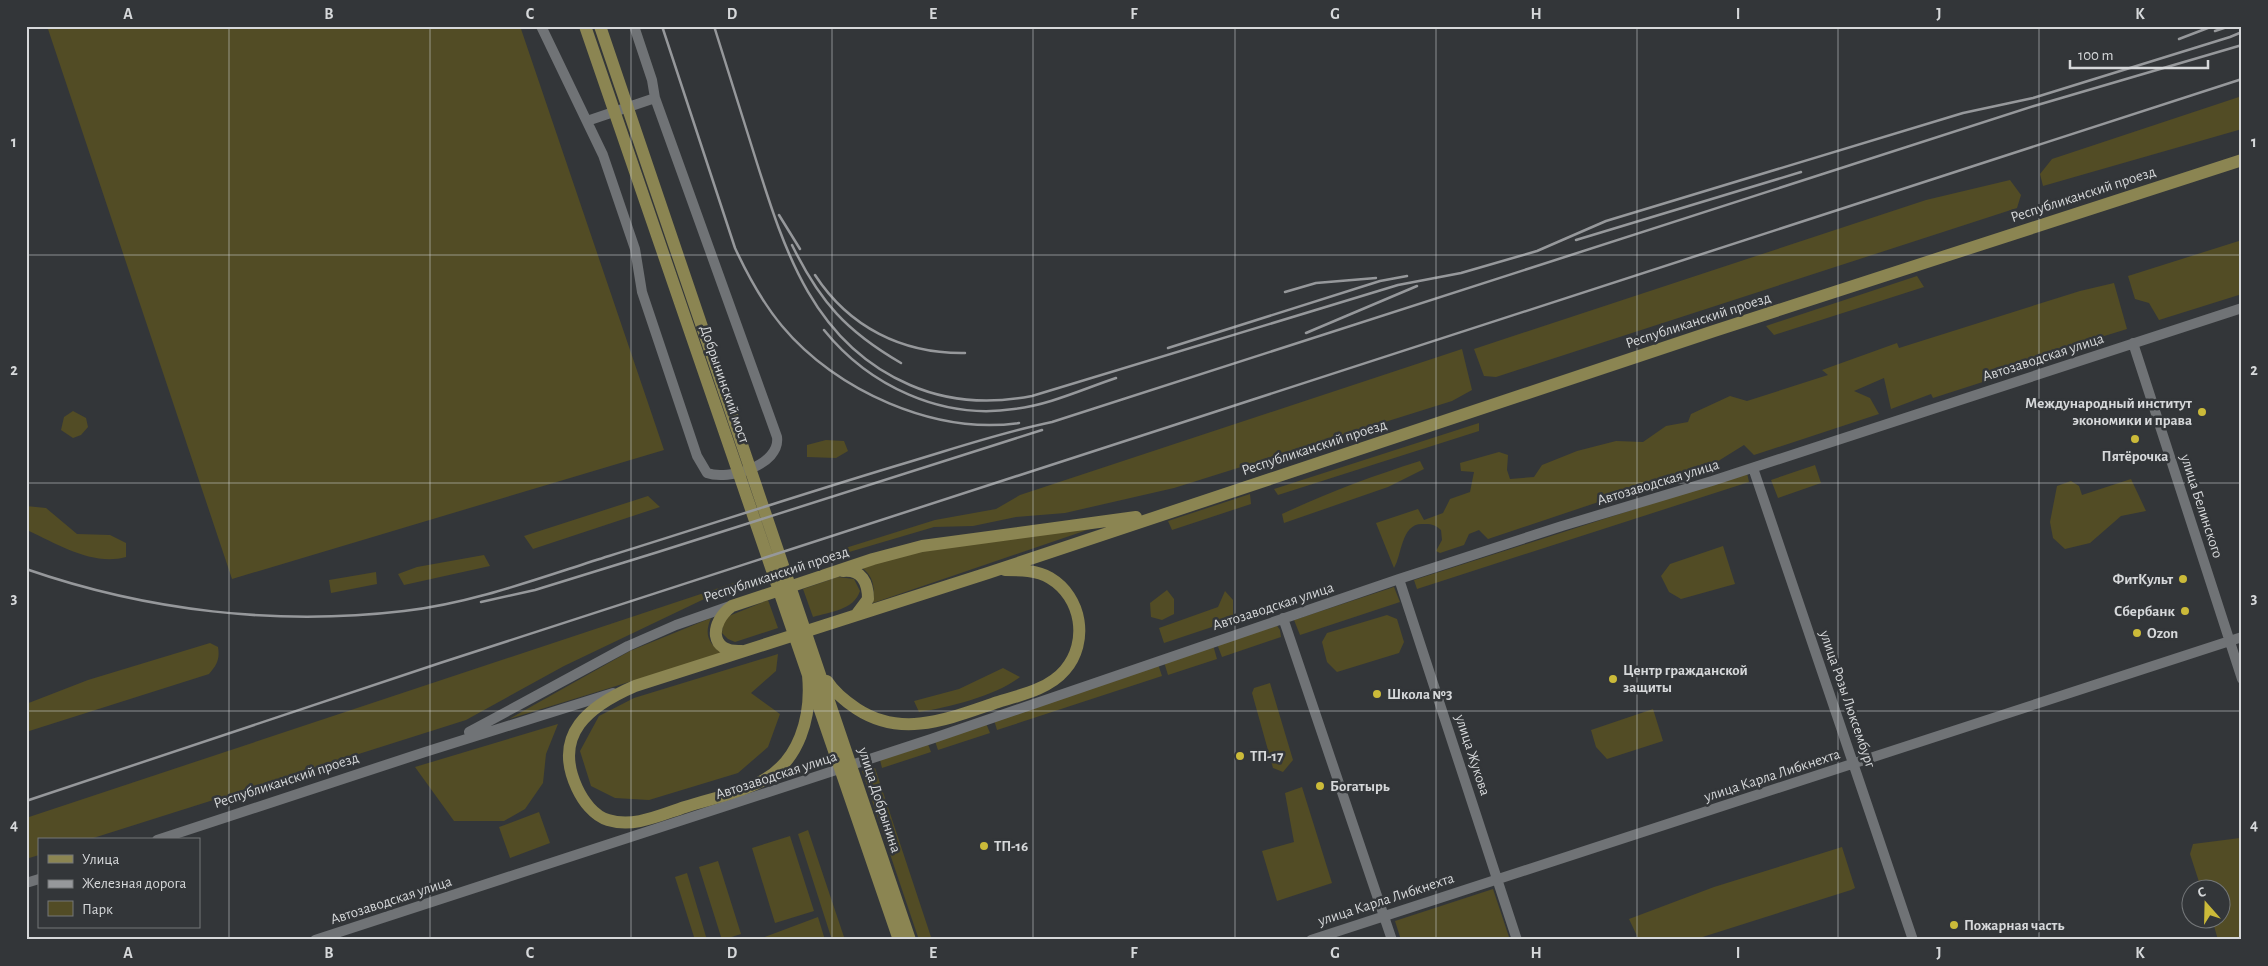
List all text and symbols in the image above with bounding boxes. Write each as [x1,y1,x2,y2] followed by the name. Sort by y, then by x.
[123,6,133,22] text: A
[324,6,334,22] text: B
[526,6,535,22] text: C
[727,6,738,22] text: D
[929,6,937,22] text: E
[1130,6,1138,22] text: F
[1330,6,1340,22] text: G
[1530,6,1542,22] text: H
[1736,6,1740,22] text: I
[1936,6,1942,22] text: J
[2135,6,2145,22] text: K
[2070,38,2208,70] scale bar
[2078,48,2113,63] text: 100 m
[11,134,17,150] text: 1
[2251,134,2257,150] text: 1
[2009,164,2158,225] street label: Республиканский проезд
[1624,290,1773,351] street label: Республиканский проезд
[697,323,752,446] street label: Добрынинский мост
[1981,331,2106,384] street label: Автозаводская улица
[10,362,18,378] text: 2
[2250,362,2258,378] text: 2
[2025,396,2192,428] place label: Международный институт экономики и права
[2196,406,2208,418] marker: Международный институт экономики и права
[1240,417,1389,478] street label: Республиканский проезд
[2129,433,2141,445] marker: Пятёрочка
[2102,449,2168,464] place label: Пятёрочка
[2177,451,2225,560] street label: улица Белинского
[1595,457,1721,508] street label: Автозаводская улица
[702,544,851,605] street label: Республиканский проезд
[2112,572,2173,587] place label: ФитКульт
[2177,573,2189,585] marker: ФитКульт
[1211,580,1336,633] street label: Автозаводская улица
[11,590,18,606] text: 3
[2251,590,2258,606] text: 3
[2114,604,2176,619] place label: Сбербанк
[2179,605,2191,617] marker: Сбербанк
[2147,626,2178,641] place label: Ozon
[2131,627,2143,639] marker: Ozon
[1817,628,1878,770] street label: улица Розы Люксембург
[1623,663,1748,695] place label: Центр гражданской защиты
[1607,673,1619,685] marker: Центр гражданской защиты
[1387,687,1452,702] place label: Школа №3
[1371,688,1383,700] marker: Школа №3
[1452,712,1493,798] street label: улица Жукова
[855,745,904,855] street label: улица Добрынина
[1701,746,1842,805] street label: улица Карла Либкнехта
[714,749,839,802] street label: Автозаводская улица
[1250,749,1284,764] place label: ТП-17
[212,750,361,811] street label: Республиканский проезд
[1234,750,1246,762] marker: ТП-17
[1330,779,1390,794] place label: Богатырь
[1314,780,1326,792] marker: Богатырь
[10,817,18,833] text: 4
[2250,817,2258,833] text: 4
[38,838,200,928] legend
[994,839,1028,854] place label: ТП-16
[978,840,990,852] marker: ТП-16
[82,852,119,867] text: Улица
[1315,870,1456,929] street label: улица Карла Либкнехта
[329,874,454,927] street label: Автозаводская улица
[82,876,187,891] text: Железная дорога
[2180,878,2230,928] north arrow
[2196,885,2208,901] text: С
[82,902,113,917] text: Парк
[1964,918,2064,933] place label: Пожарная часть
[1948,919,1960,931] marker: Пожарная часть
[123,945,133,961] text: A
[324,945,334,961] text: B
[526,945,535,961] text: C
[727,945,738,961] text: D
[929,945,937,961] text: E
[1130,945,1138,961] text: F
[1330,945,1340,961] text: G
[1530,945,1542,961] text: H
[1736,945,1740,961] text: I
[1936,945,1942,961] text: J
[2135,945,2145,961] text: K

